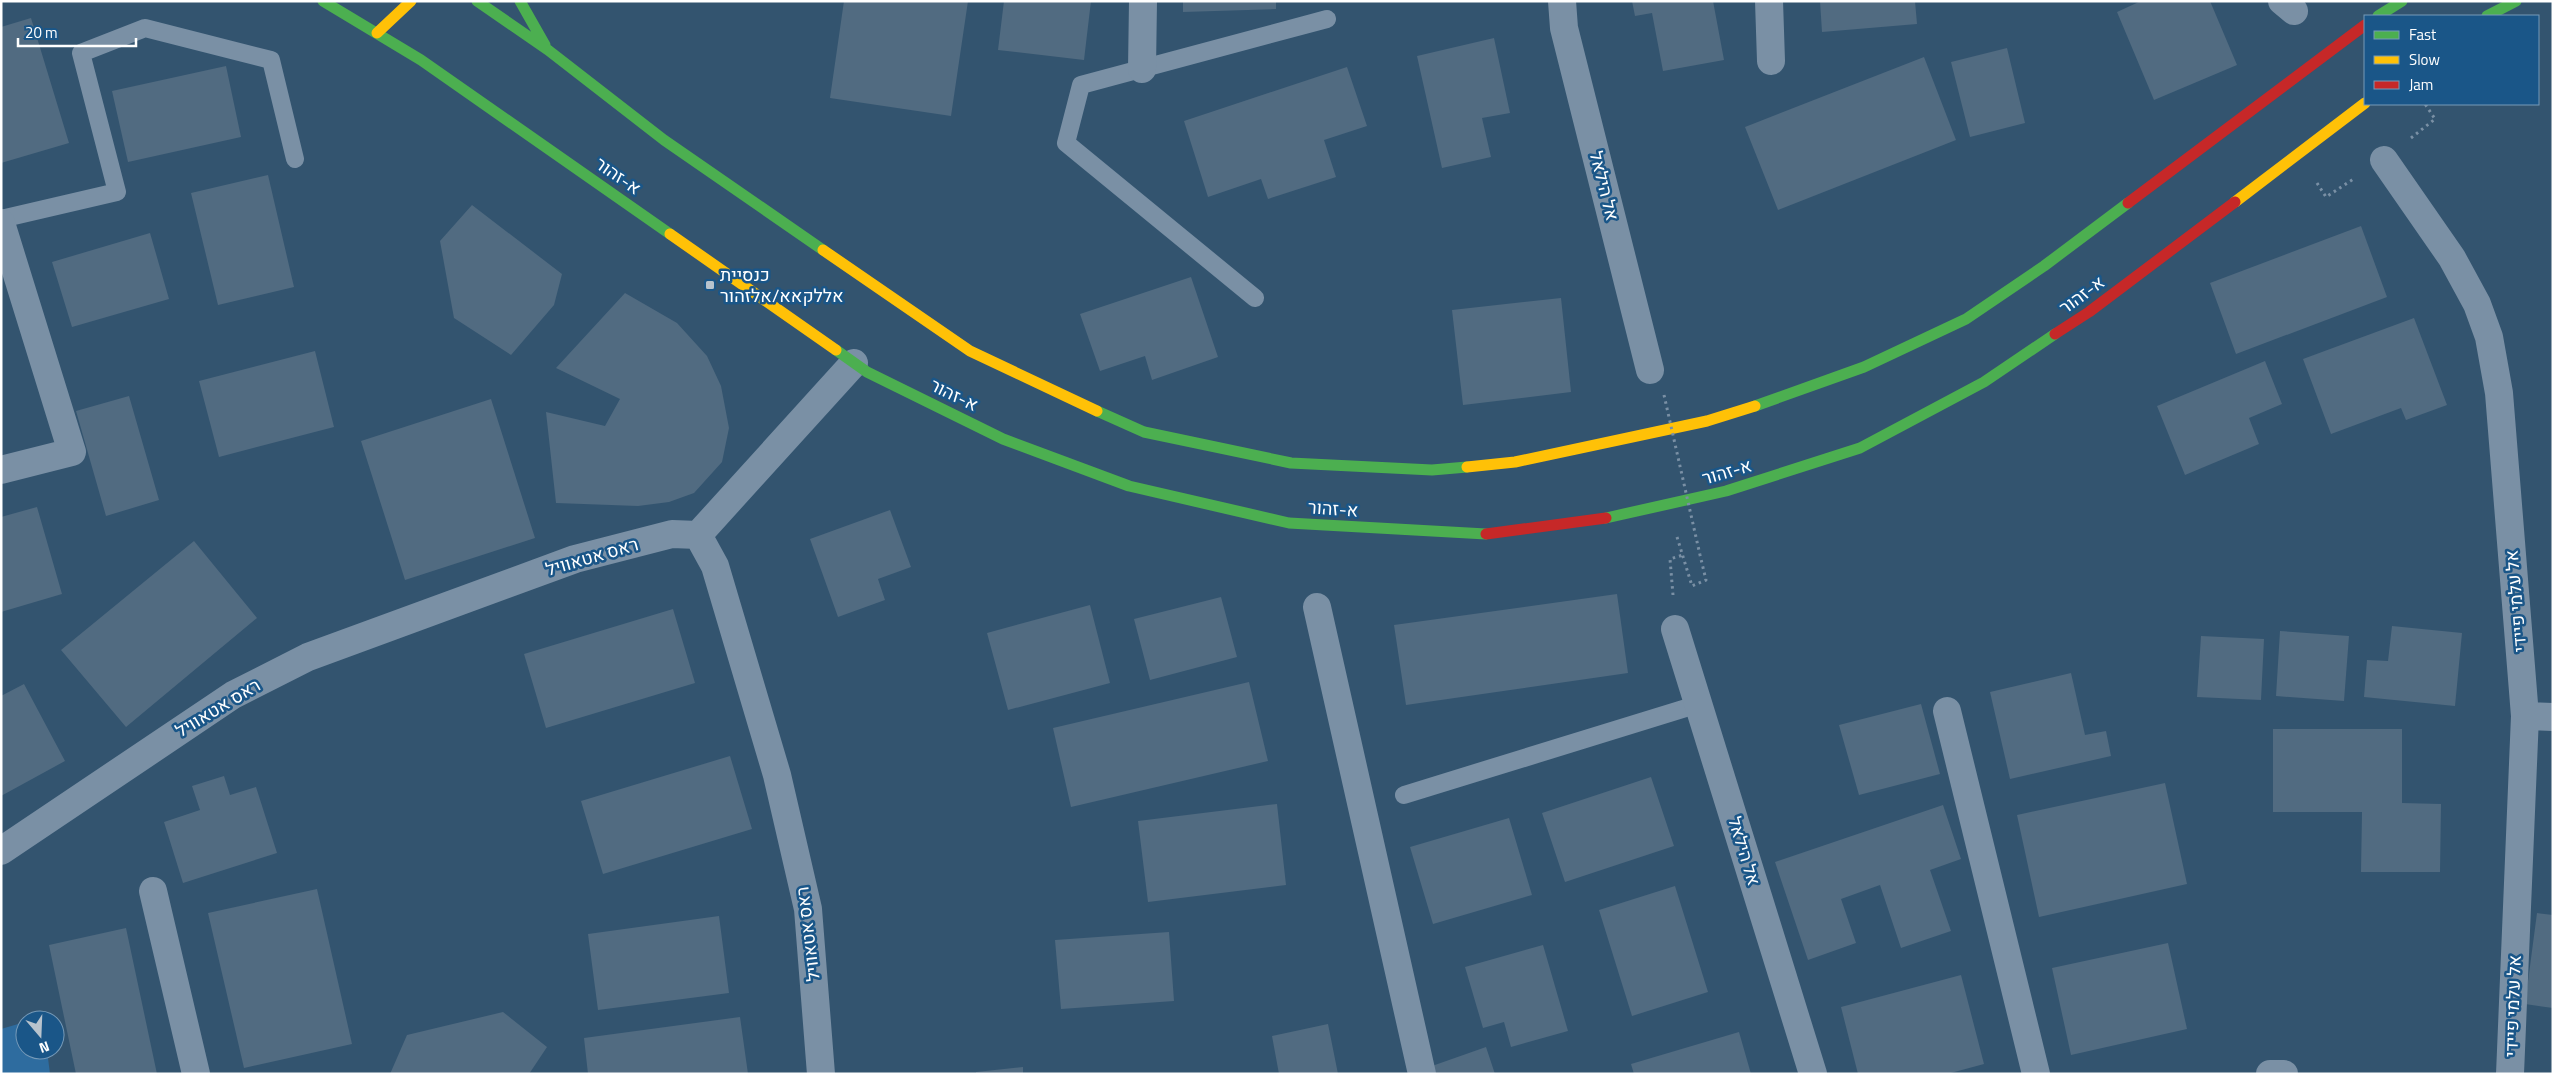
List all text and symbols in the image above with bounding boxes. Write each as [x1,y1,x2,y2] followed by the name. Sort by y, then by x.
[18,15,135,47] scale bar
[2364,15,2539,105] legend
[25,21,58,44] text: 20 m
[2409,23,2437,46] text: Fast
[2409,48,2440,71] text: Slow
[2409,73,2433,96] text: Jam
[1583,148,1626,223] street label: אל הילאל
[590,150,647,201] street label: א-זהור
[720,261,844,309] place label: כנסיית אללקאא/אלזהור
[2053,269,2110,320] street label: א-זהור
[704,279,716,291] marker: כנסיית אללקאא/אלזהור
[926,371,983,418] street label: א-זהור
[1699,452,1755,491] street label: א-זהור
[1307,493,1359,524] street label: א-זהור
[542,530,641,583] street label: ראס אטאוויל
[2498,549,2533,653] street label: אל עלמי פיידי
[170,671,266,744] street label: ראס אטאוויל
[1721,813,1768,889] street label: אל הילאל
[788,885,827,983] street label: ראס אטאוויל
[2497,954,2528,1058] street label: אל עלמי פיידי
[15,1010,65,1060] north arrow
[36,1036,52,1059] text: N

